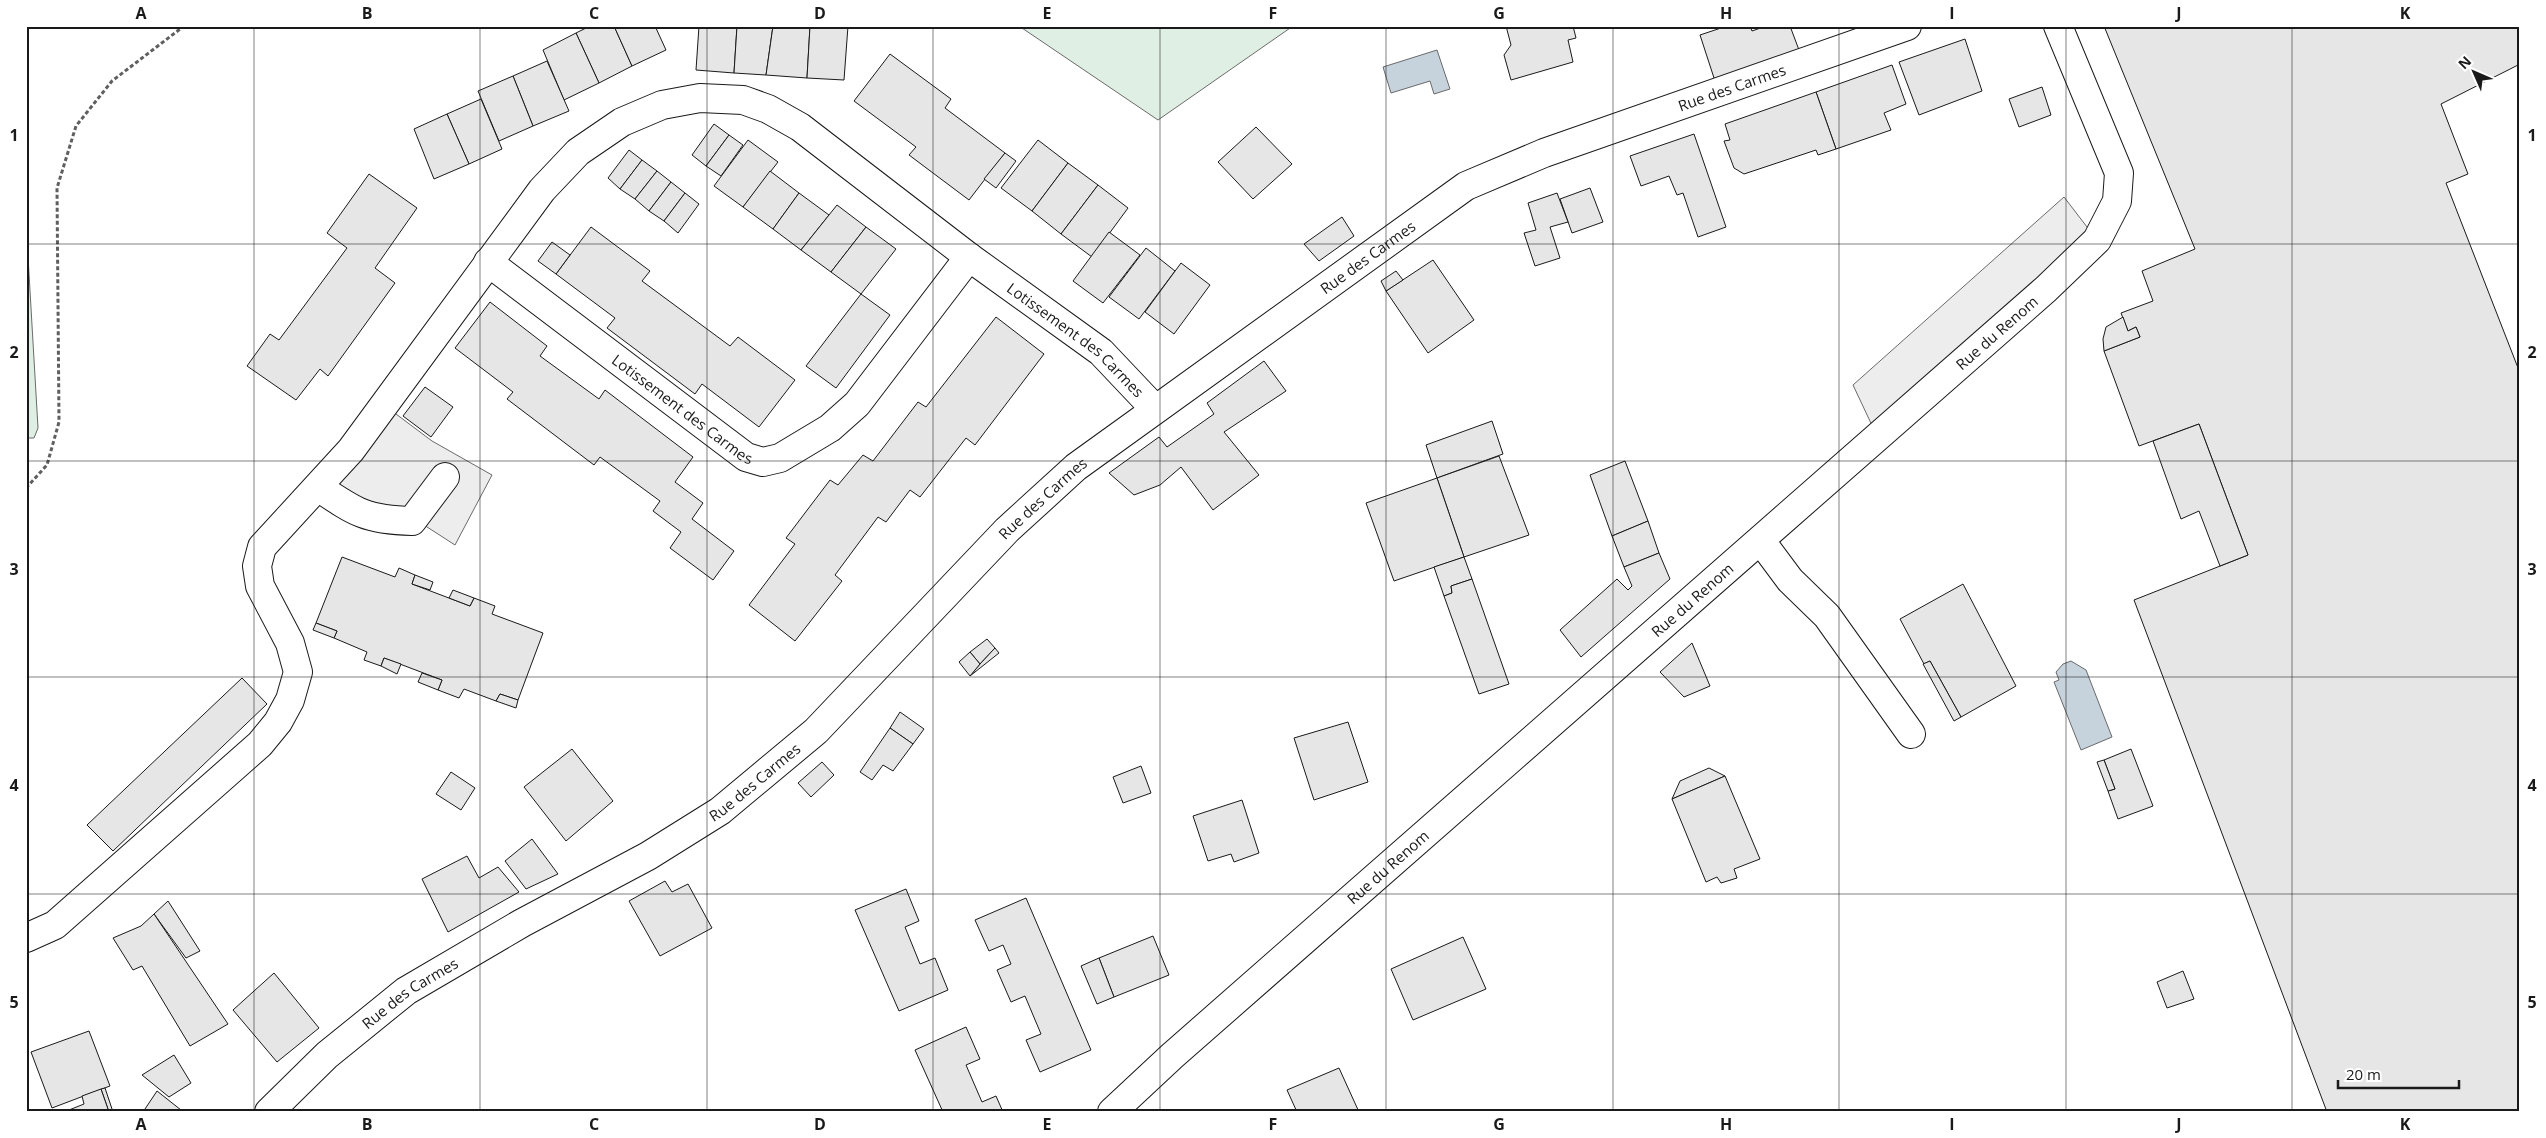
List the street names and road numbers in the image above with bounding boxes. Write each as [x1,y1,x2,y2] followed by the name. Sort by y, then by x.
[1675,59,1788,115] street label: Rue des Carmes
[1316,216,1419,298] street label: Rue des Carmes
[1003,278,1148,401] street label: Lotissement des Carmes
[1951,291,2042,374] street label: Rue du Renom
[608,349,755,468] street label: Lotissement des Carmes
[994,453,1091,543] street label: Rue des Carmes
[1647,558,1737,641] street label: Rue du Renom
[705,738,804,826] street label: Rue des Carmes
[1342,825,1433,908] street label: Rue du Renom
[357,953,461,1033] street label: Rue des Carmes

